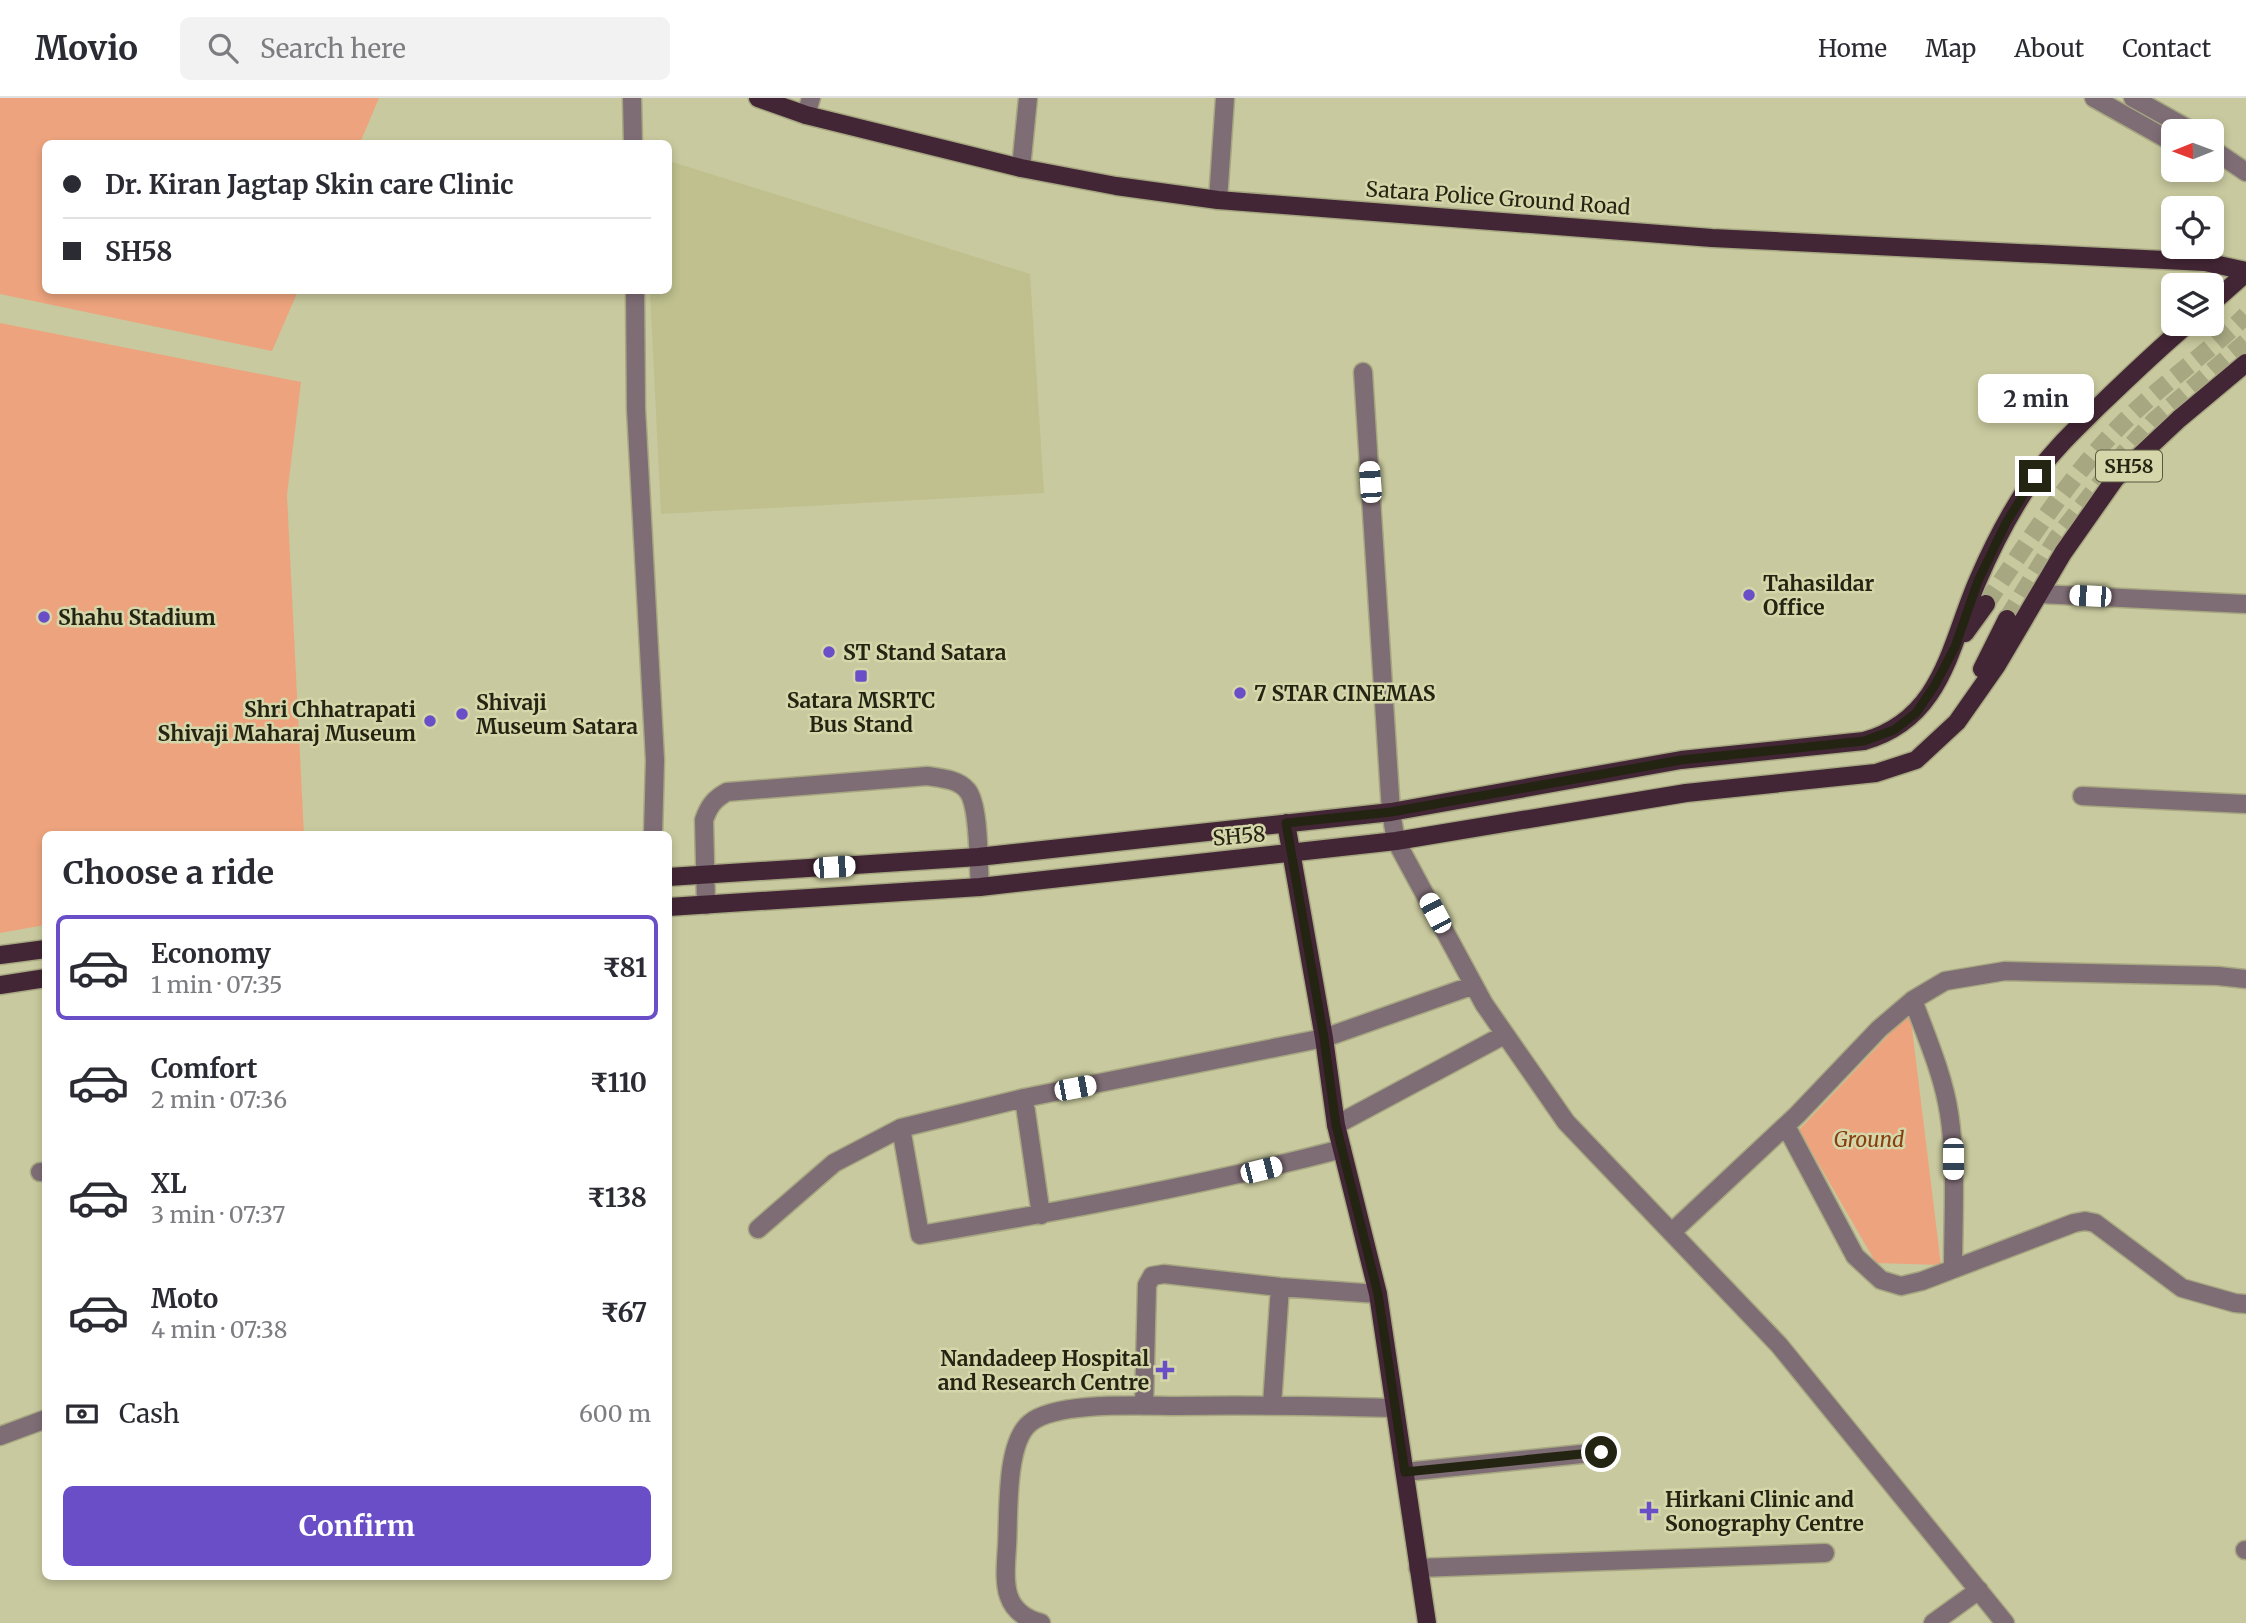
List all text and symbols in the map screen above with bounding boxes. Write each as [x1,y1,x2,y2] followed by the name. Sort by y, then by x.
[180,17,670,80] search box
[35,28,138,69] text: Movio
[204,29,242,67] icon: search
[260,32,406,65] text: Search here
[1818,33,1887,64] text: Home
[1925,33,1976,64] text: Map
[2014,33,2084,64] text: About
[2122,33,2211,64] text: Contact
[2161,119,2224,182] north arrow
[2161,119,2224,336] map controls
[105,168,513,201] text: Dr. Kiran Jagtap Skin care Clinic
[1365,175,1632,221] street label: Satara Police Ground Road
[2161,196,2224,259] button: locate
[105,235,172,268] text: SH58
[2161,273,2224,336] button: layers
[1977,374,2093,424] callout: 2 min
[2003,384,2069,413] text: 2 min
[2096,450,2162,482] road number: SH58
[1359,460,1382,504] car
[2019,460,2051,492] route end
[1763,570,1874,621] place label: Tahasildar Office
[2069,584,2112,608] car
[1741,587,1757,603] marker: Tahasildar Office
[58,604,216,631] place label: Shahu Stadium
[36,609,52,625] marker: Shahu Stadium
[843,639,1007,666] place label: ST Stand Satara
[821,644,837,660] marker: ST Stand Satara
[853,668,869,684] marker: Satara MSRTC Bus Stand
[1254,680,1436,707] place label: 7 STAR CINEMAS
[1232,685,1248,701] marker: 7 STAR CINEMAS
[787,687,935,738] place label: Satara MSRTC Bus Stand
[476,689,638,740] place label: Shivaji Museum Satara
[158,696,416,747] place label: Shri Chhatrapati Shivaji Maharaj Museum
[454,706,470,722] marker: Shivaji Museum Satara
[422,713,438,729] marker: Shri Chhatrapati Shivaji Maharaj Museum
[1211,820,1267,852] street label: SH58
[63,853,274,893] text: Choose a ride
[813,855,856,879] car
[1416,890,1455,936] car
[67,936,130,999] icon: car
[151,937,271,970] text: Economy
[602,951,647,984] text: ₹81
[151,970,282,999] text: 1 min · 07:35
[67,1051,130,1114] icon: car
[151,1052,257,1085] text: Comfort
[590,1066,647,1099] text: ₹110
[1053,1074,1098,1102] car
[151,1085,287,1114] text: 2 min · 07:36
[1834,1126,1904,1153] park label: Ground
[1943,1138,1964,1180] car
[1239,1155,1284,1185] car
[67,1166,130,1229] icon: car
[151,1167,187,1200] text: XL
[587,1181,647,1214] text: ₹138
[151,1200,285,1229] text: 3 min · 07:37
[67,1281,130,1344] icon: car
[151,1282,218,1315] text: Moto
[601,1296,647,1329] text: ₹67
[151,1315,287,1344] text: 4 min · 07:38
[938,1345,1149,1396] place label: Nandadeep Hospital and Research Centre
[1155,1360,1175,1380] marker: Nandadeep Hospital and Research Centre
[63,1395,101,1433] icon: cash
[119,1397,180,1430] text: Cash
[579,1399,651,1428] text: 600 m
[1585,1436,1617,1468] route start
[63,1486,651,1566] button: Confirm
[1665,1486,1864,1537] place label: Hirkani Clinic and Sonography Centre
[1639,1501,1659,1521] marker: Hirkani Clinic and Sonography Centre

